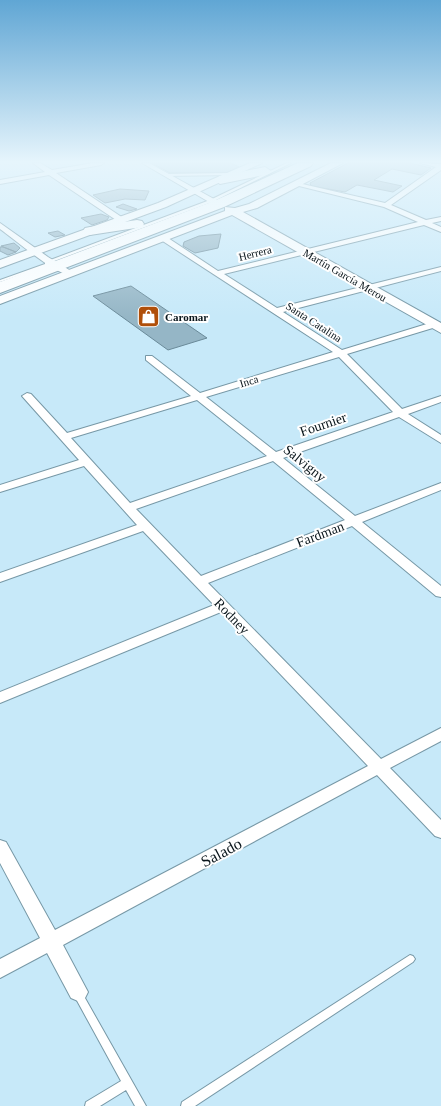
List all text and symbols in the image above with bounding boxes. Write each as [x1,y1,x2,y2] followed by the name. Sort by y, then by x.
[237,243,273,263] street label: Herrera
[301,246,389,304] street label: Martín García Merou
[284,300,344,344] street label: Santa Catalina
[137,305,161,329] shop icon: Caromar
[165,311,208,323] place label: Caromar
[238,372,260,390] street label: Inca
[298,409,349,439] street label: Fournier
[281,442,329,485] street label: Salvigny
[294,519,346,550] street label: Fardman
[211,595,252,637] street label: Rodney
[198,835,244,870] street label: Salado

